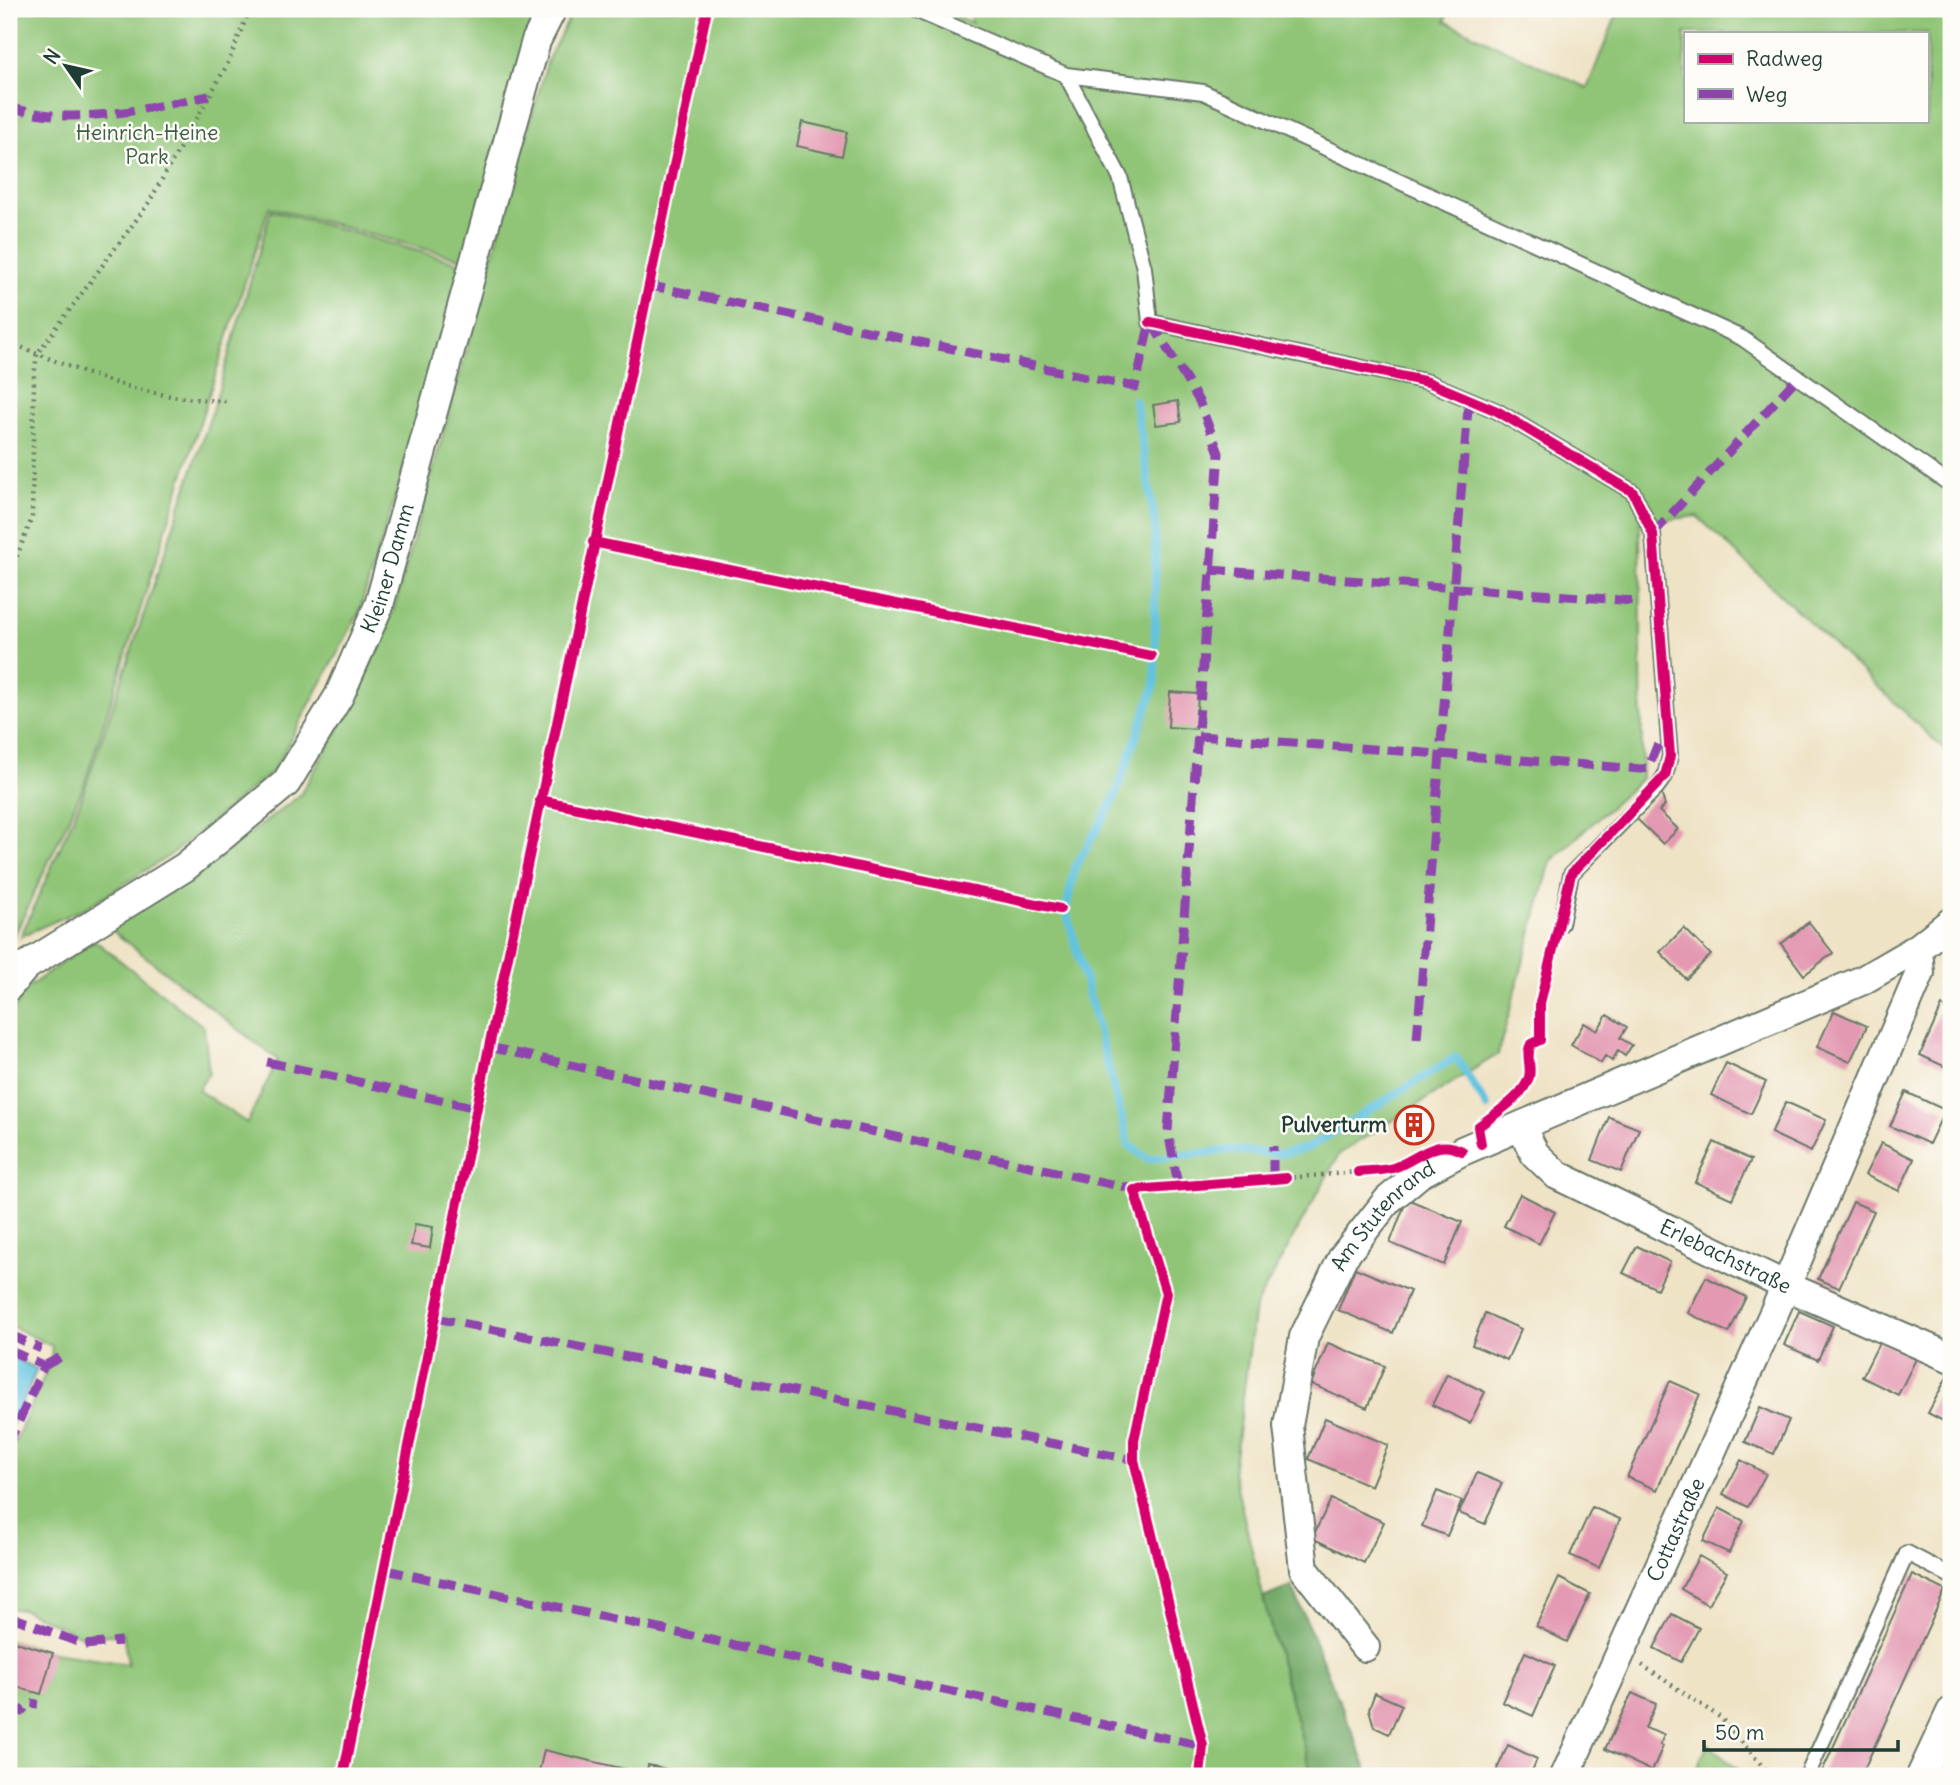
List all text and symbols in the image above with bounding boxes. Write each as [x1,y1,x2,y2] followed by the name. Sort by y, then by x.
[32,32,102,102] north arrow
[1684,32,1928,122] legend
[38,44,66,69] text: N
[1746,45,1823,72] text: Radweg
[1746,81,1787,108] text: Weg
[76,119,218,170] park label: Heinrich-Heine Park
[354,500,420,637] street label: Kleiner Damm
[1393,1104,1435,1146] building icon: Pulverturm
[1281,1111,1388,1138] place label: Pulverturm
[1324,1154,1439,1275] street label: Am Stutenrand
[1655,1213,1796,1300] street label: Erlebachstraße
[1640,1473,1711,1586] street label: Cottastraße
[1704,1708,1899,1752] scale bar
[1715,1719,1764,1746] text: 50 m

